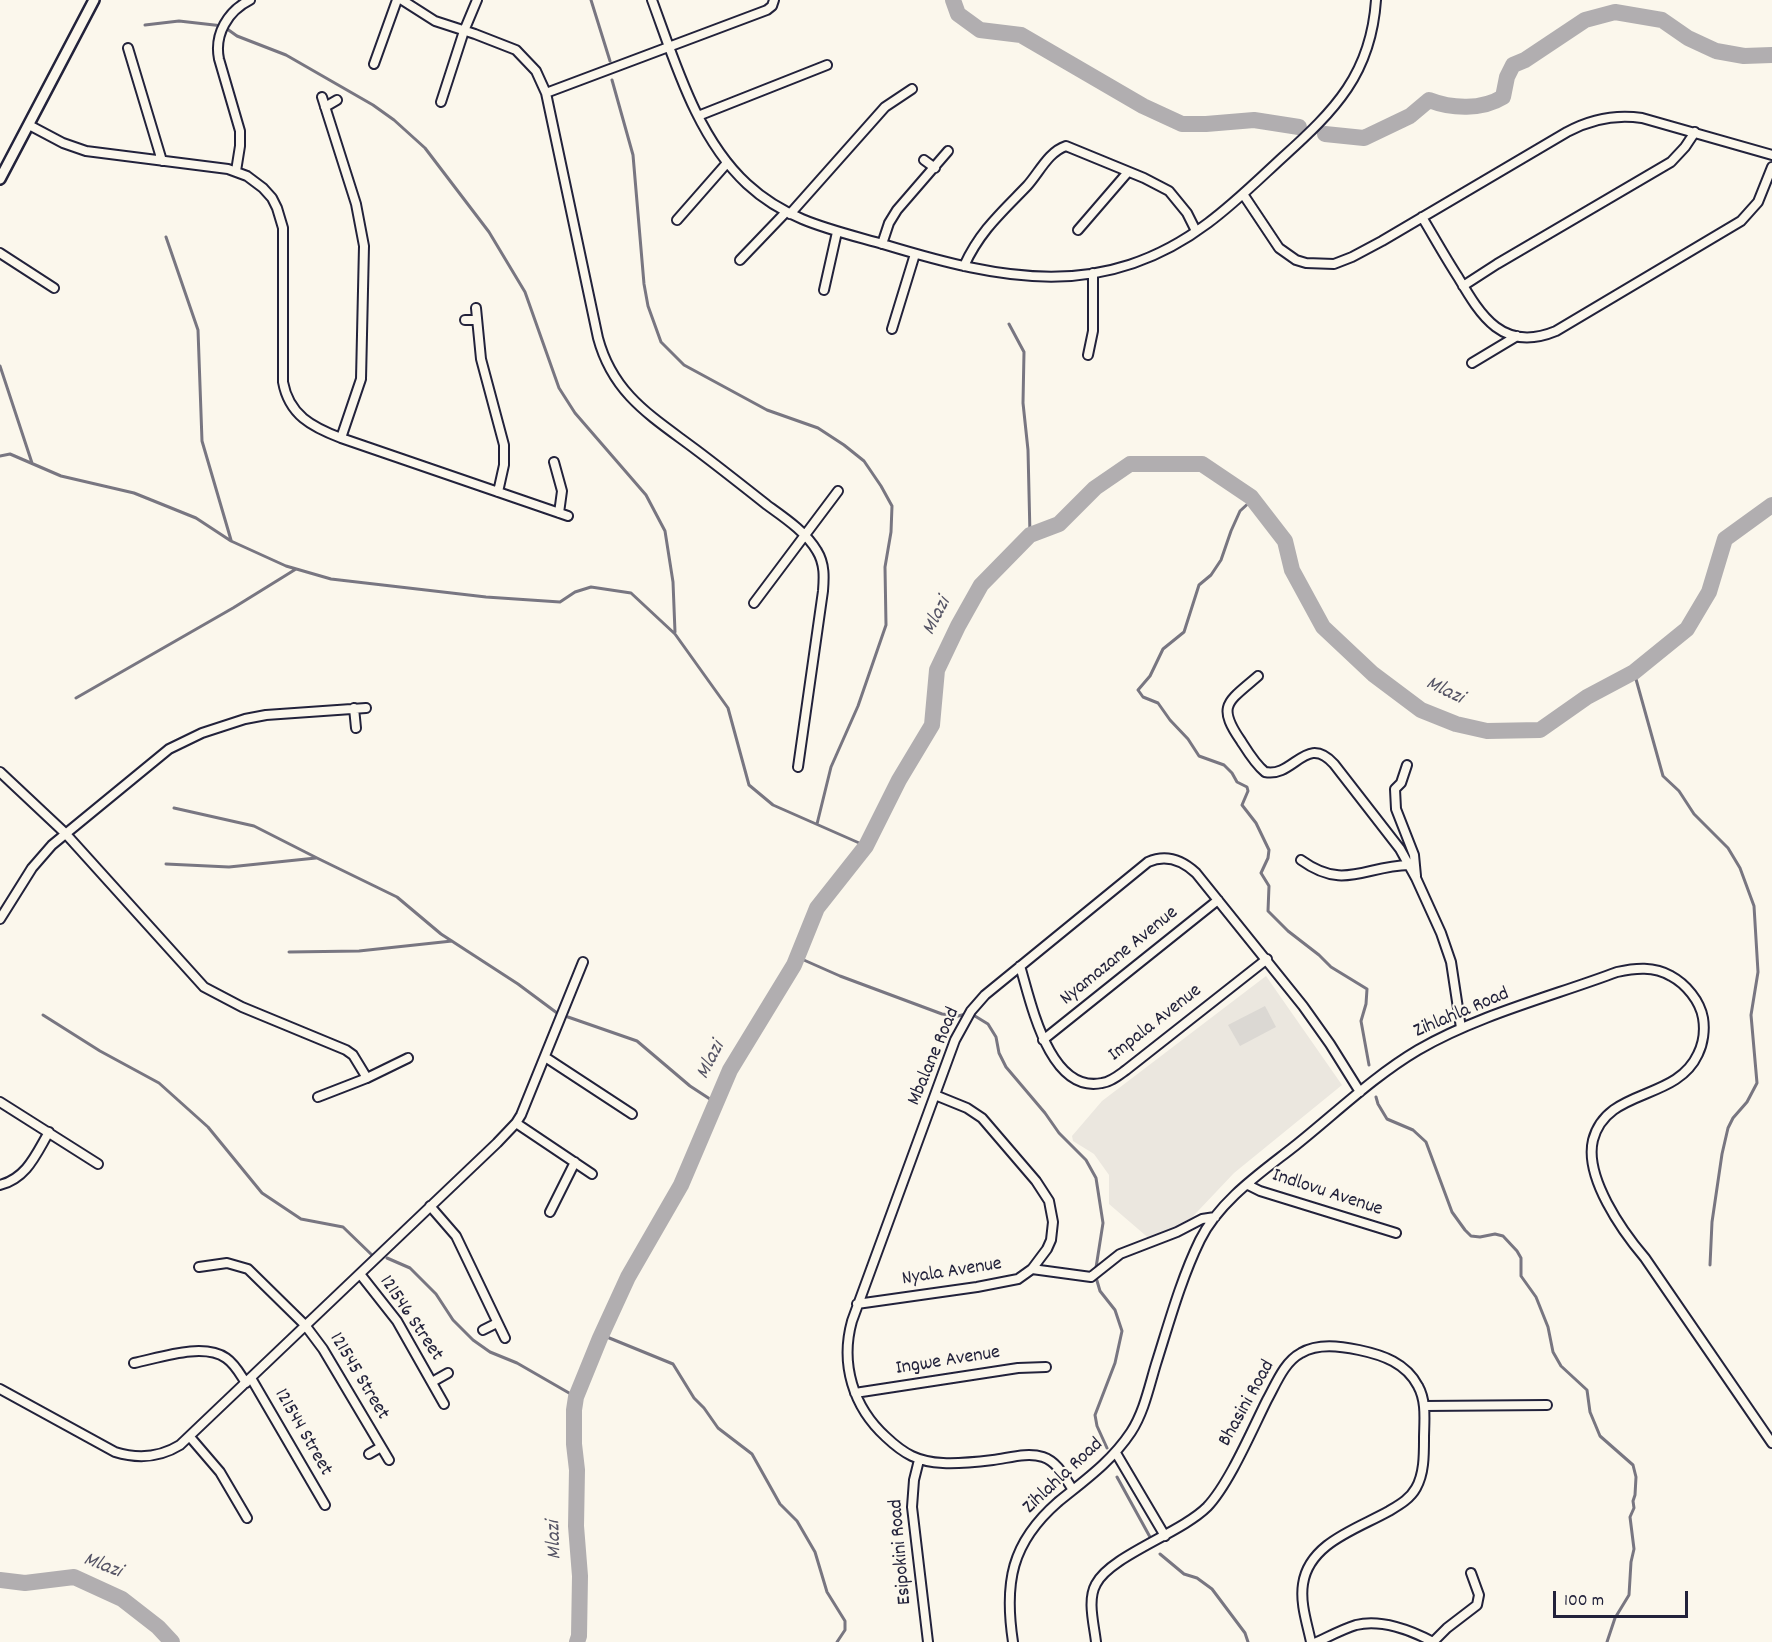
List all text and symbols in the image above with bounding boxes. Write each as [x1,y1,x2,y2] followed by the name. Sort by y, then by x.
[918,594,958,640] water label: Mlazi
[1421,672,1467,712] water label: Mlazi
[1056,902,1184,1012] street label: Nyamazane Avenue
[1104,980,1208,1068] street label: Impala Avenue
[1411,983,1513,1045] street label: Zihlahla Road
[904,1004,966,1110] street label: Mbalane Road
[692,1038,732,1084] water label: Mlazi
[1269,1165,1385,1223] street label: Indlovu Avenue
[900,1253,1004,1293] street label: Nyala Avenue
[373,1272,447,1366] street label: 121546 Street
[323,1329,393,1425] street label: 121545 Street
[894,1342,1002,1382] street label: Ingwe Avenue
[1214,1357,1282,1451] street label: Bhasini Road
[267,1385,337,1481] street label: 121544 Street
[1019,1434,1109,1520] street label: Zihlahla Road
[885,1498,919,1606] street label: Esipokini Road
[543,1520,569,1560] water label: Mlazi
[79,1548,125,1586] water label: Mlazi
[1556,1579,1691,1617] scale bar
[1564,1589,1604,1614] text: 100 m

